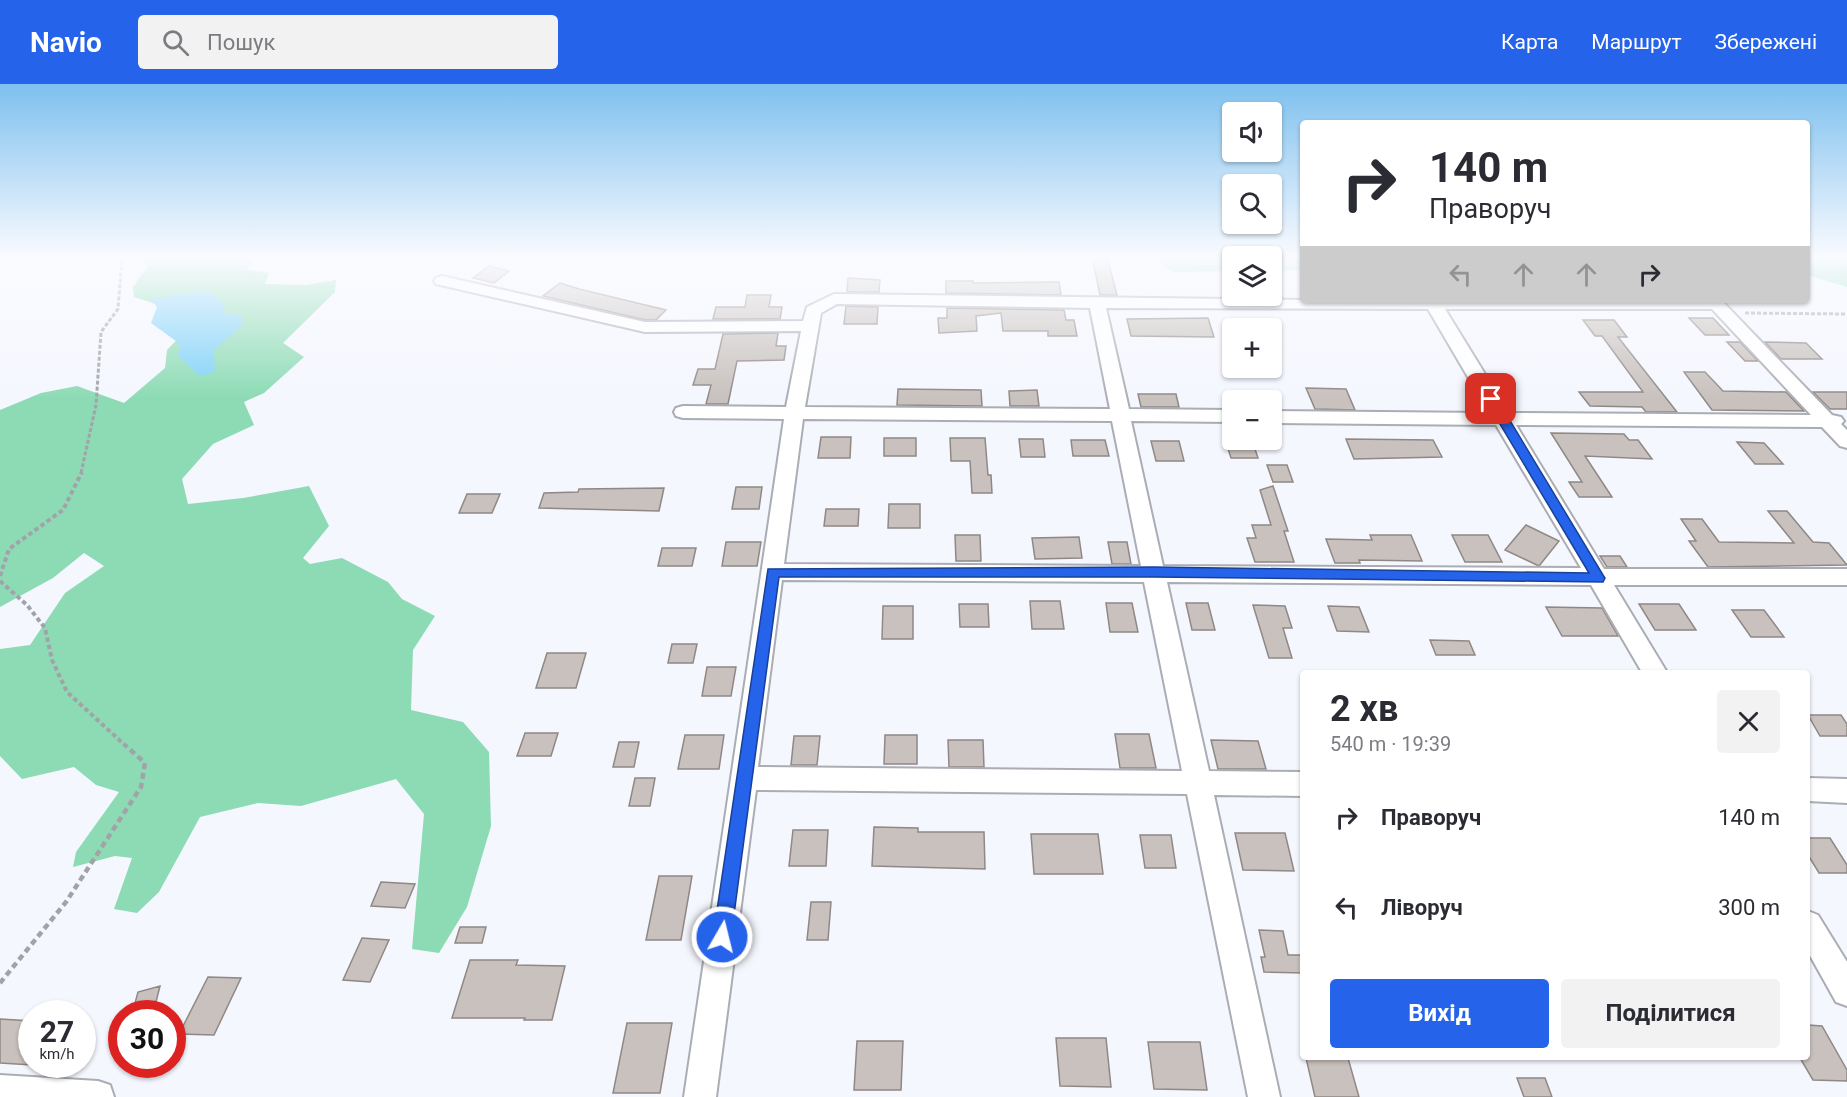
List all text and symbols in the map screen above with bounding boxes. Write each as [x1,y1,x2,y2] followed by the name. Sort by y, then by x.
[138,15,558,69] search box
[30,26,102,59] text: Navio
[159,26,192,59] icon: search
[207,30,275,55] text: Пошук
[1501,30,1558,54] text: Карта
[1591,30,1682,54] text: Маршрут
[1715,30,1817,54] text: Збережені
[1222,102,1282,450] map controls
[1222,102,1282,162] button: sound
[1429,143,1548,192] text: 140 m
[1330,144,1408,222] icon: right
[1222,174,1282,234] button: search
[1429,193,1551,225] text: Праворуч
[1222,246,1282,306] button: layers
[1444,258,1477,291] icon: left
[1507,258,1540,291] icon: ahead
[1570,258,1603,291] icon: ahead
[1633,258,1666,291] icon: right
[1222,318,1282,378] button: +
[1465,373,1516,424] pin
[1474,382,1507,415] icon: arrive
[1222,390,1282,450] button: −
[1330,688,1398,730] text: 2 хв
[1717,690,1780,753] button: close
[1330,732,1451,756] text: 540 m · 19:39
[1330,801,1363,834] icon: right
[1381,805,1481,830] text: Праворуч
[1718,805,1780,830] text: 140 m
[1330,891,1363,924] icon: left
[1381,895,1463,920] text: Ліворуч
[1718,895,1780,920] text: 300 m
[690,905,754,969] position arrow
[1330,979,1549,1048] button: Вихід
[1561,979,1780,1048] button: Поділитися
[108,1000,186,1078] speed limit sign: 30
[40,1014,74,1049] text: 27
[39,1045,75,1063] text: km/h

